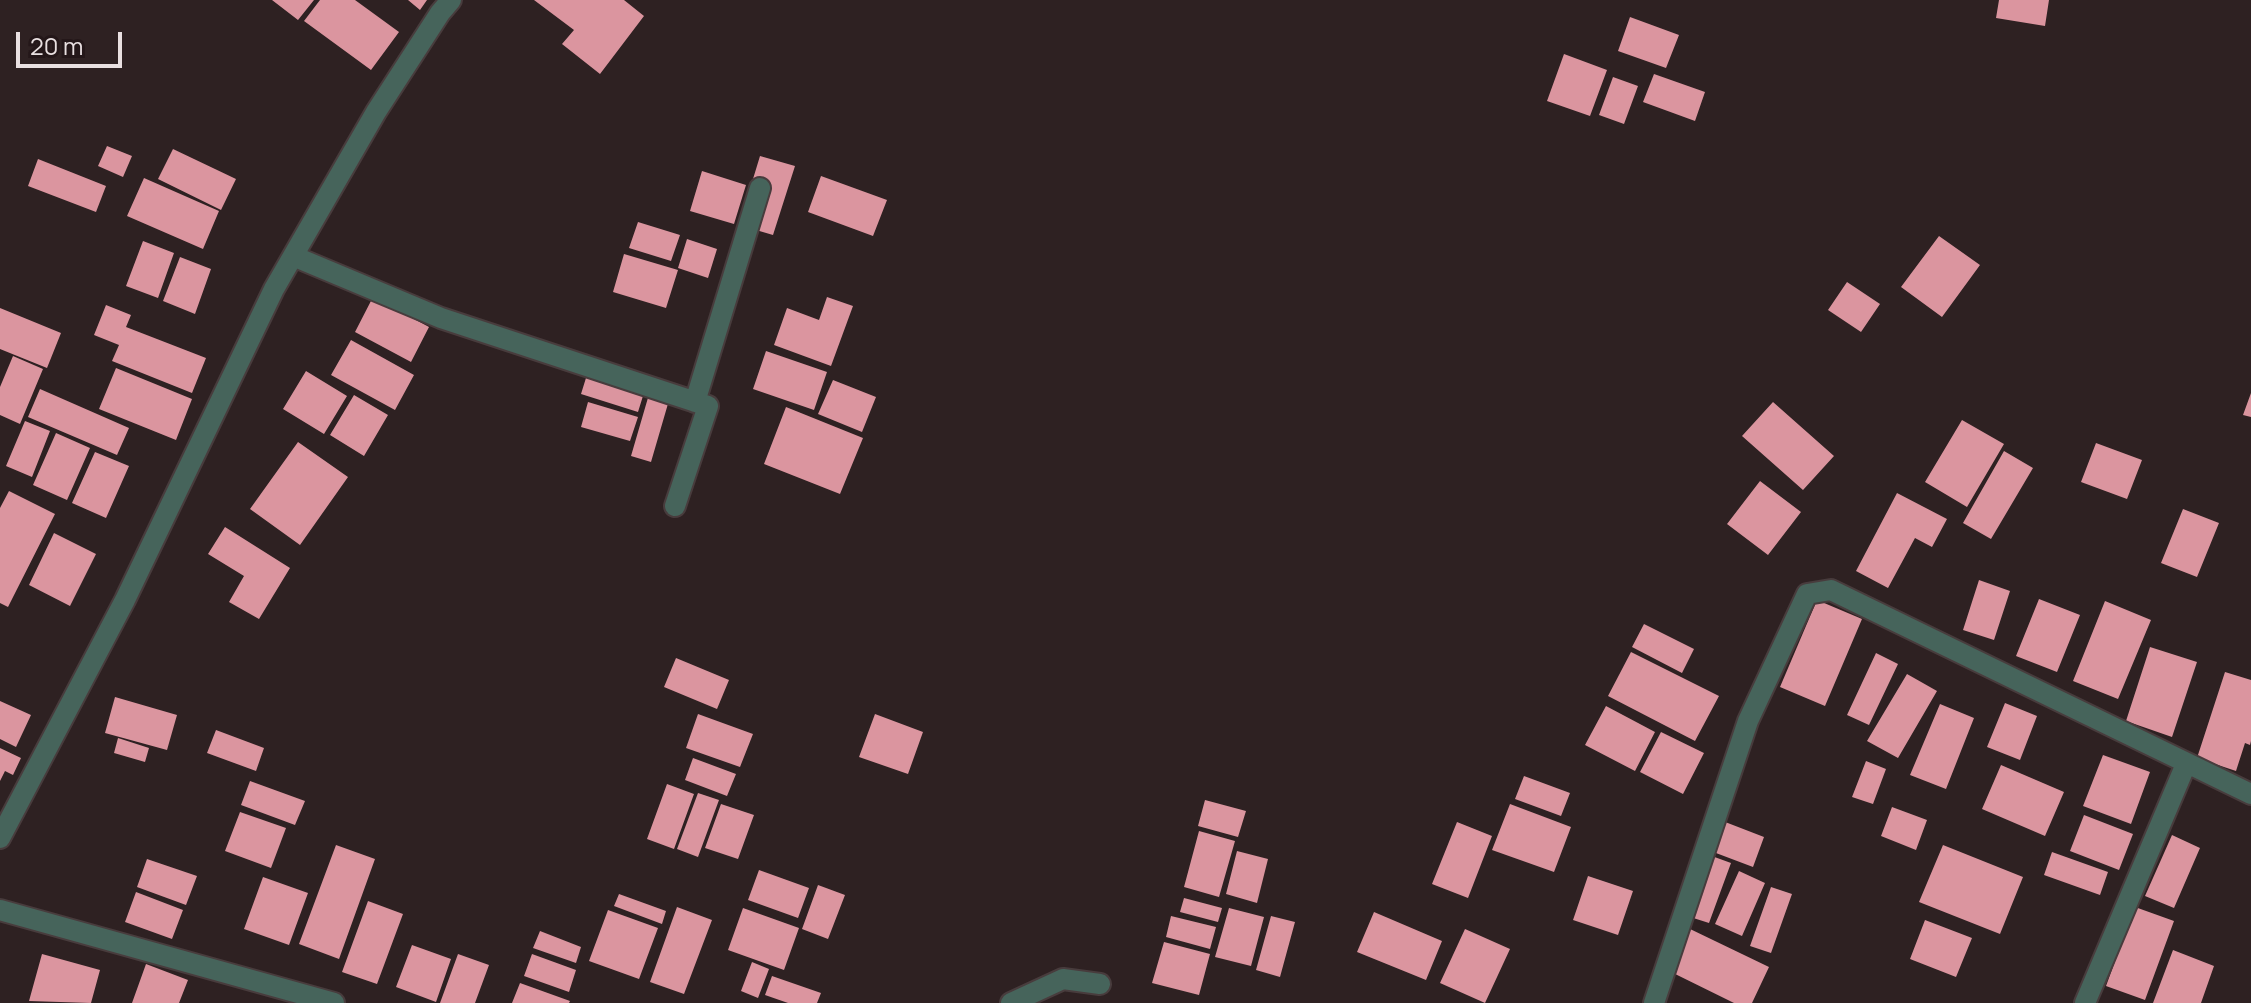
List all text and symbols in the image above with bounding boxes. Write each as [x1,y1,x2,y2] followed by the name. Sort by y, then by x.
[20,16,126,66] scale bar
[30,29,83,62] text: 20 m

